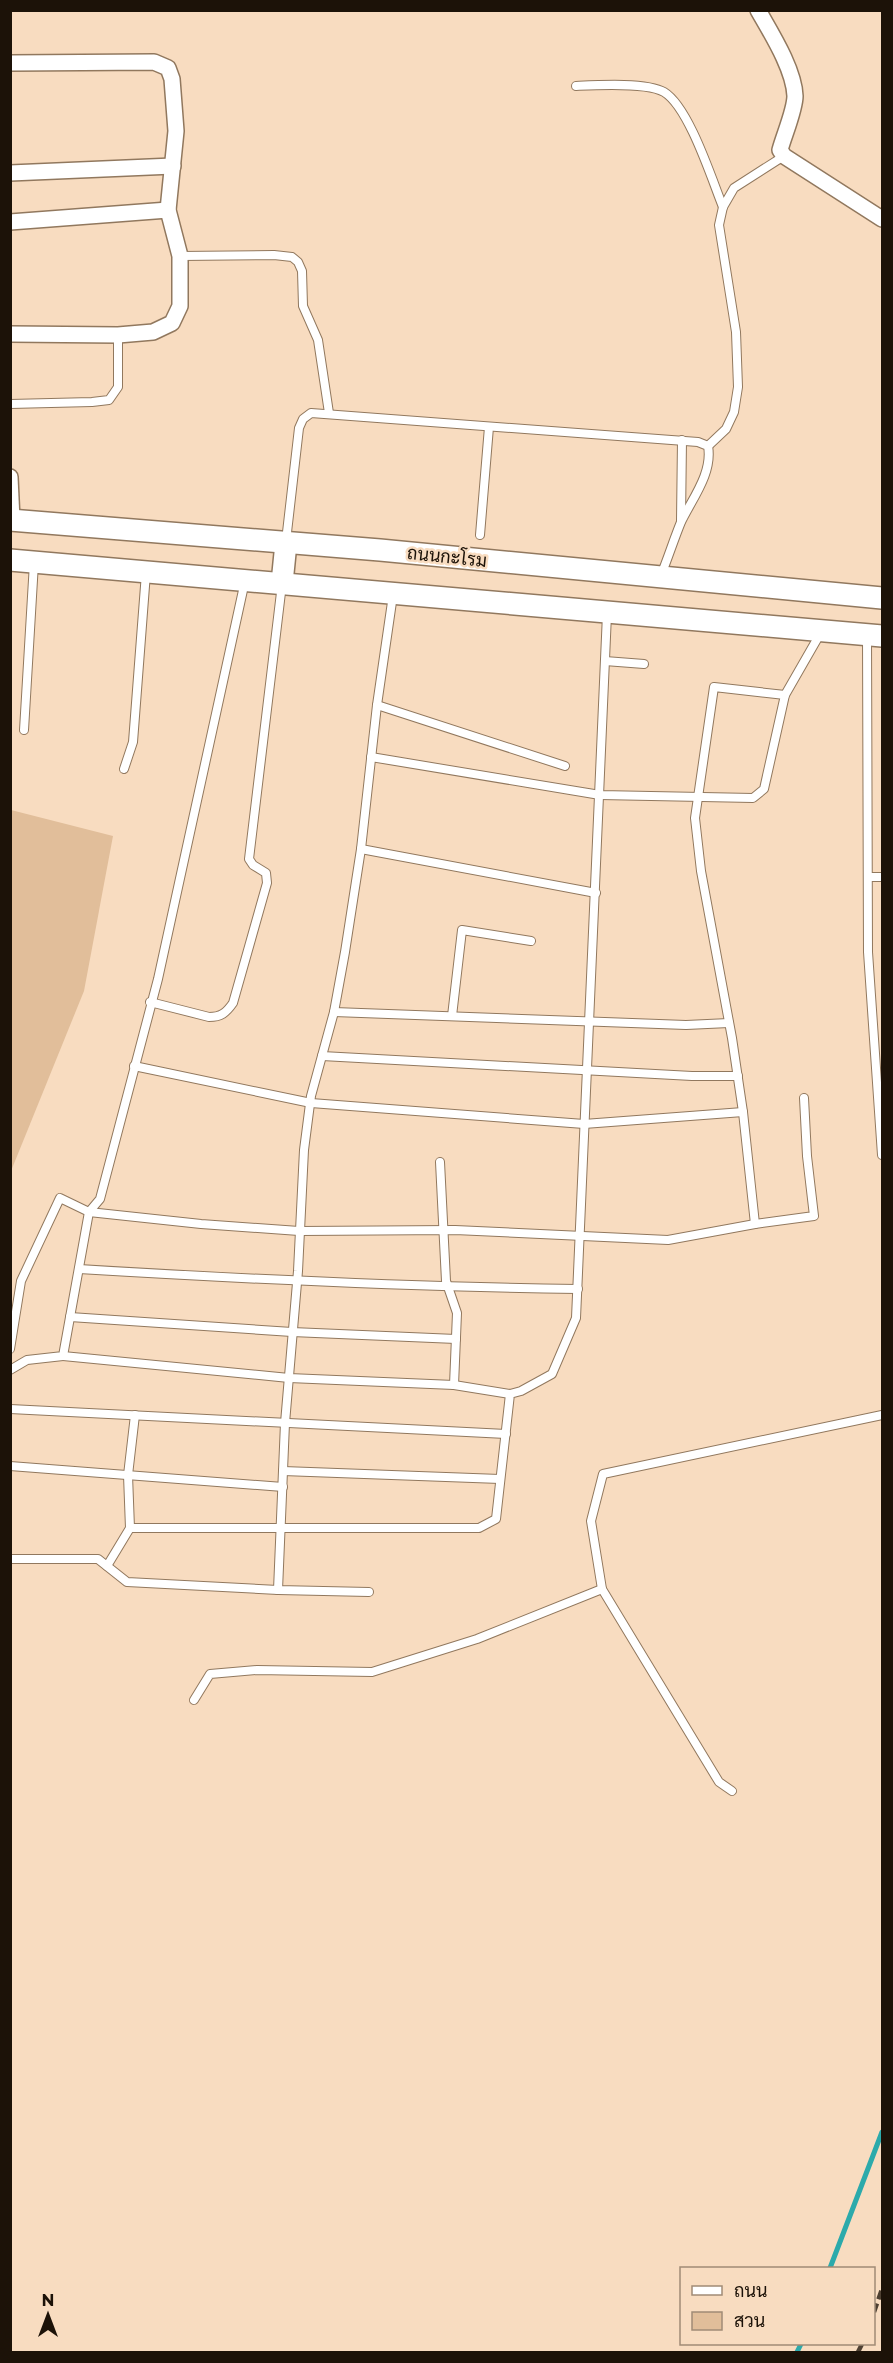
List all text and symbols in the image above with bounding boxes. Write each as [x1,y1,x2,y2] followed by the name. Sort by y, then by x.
[406,540,488,572] street label: ถนนกะโรม
[680,2267,875,2345] legend
[734,2280,767,2302] text: ถนน
[18,2285,78,2345] north arrow
[42,2291,54,2310] text: N
[734,2310,765,2332] text: สวน

